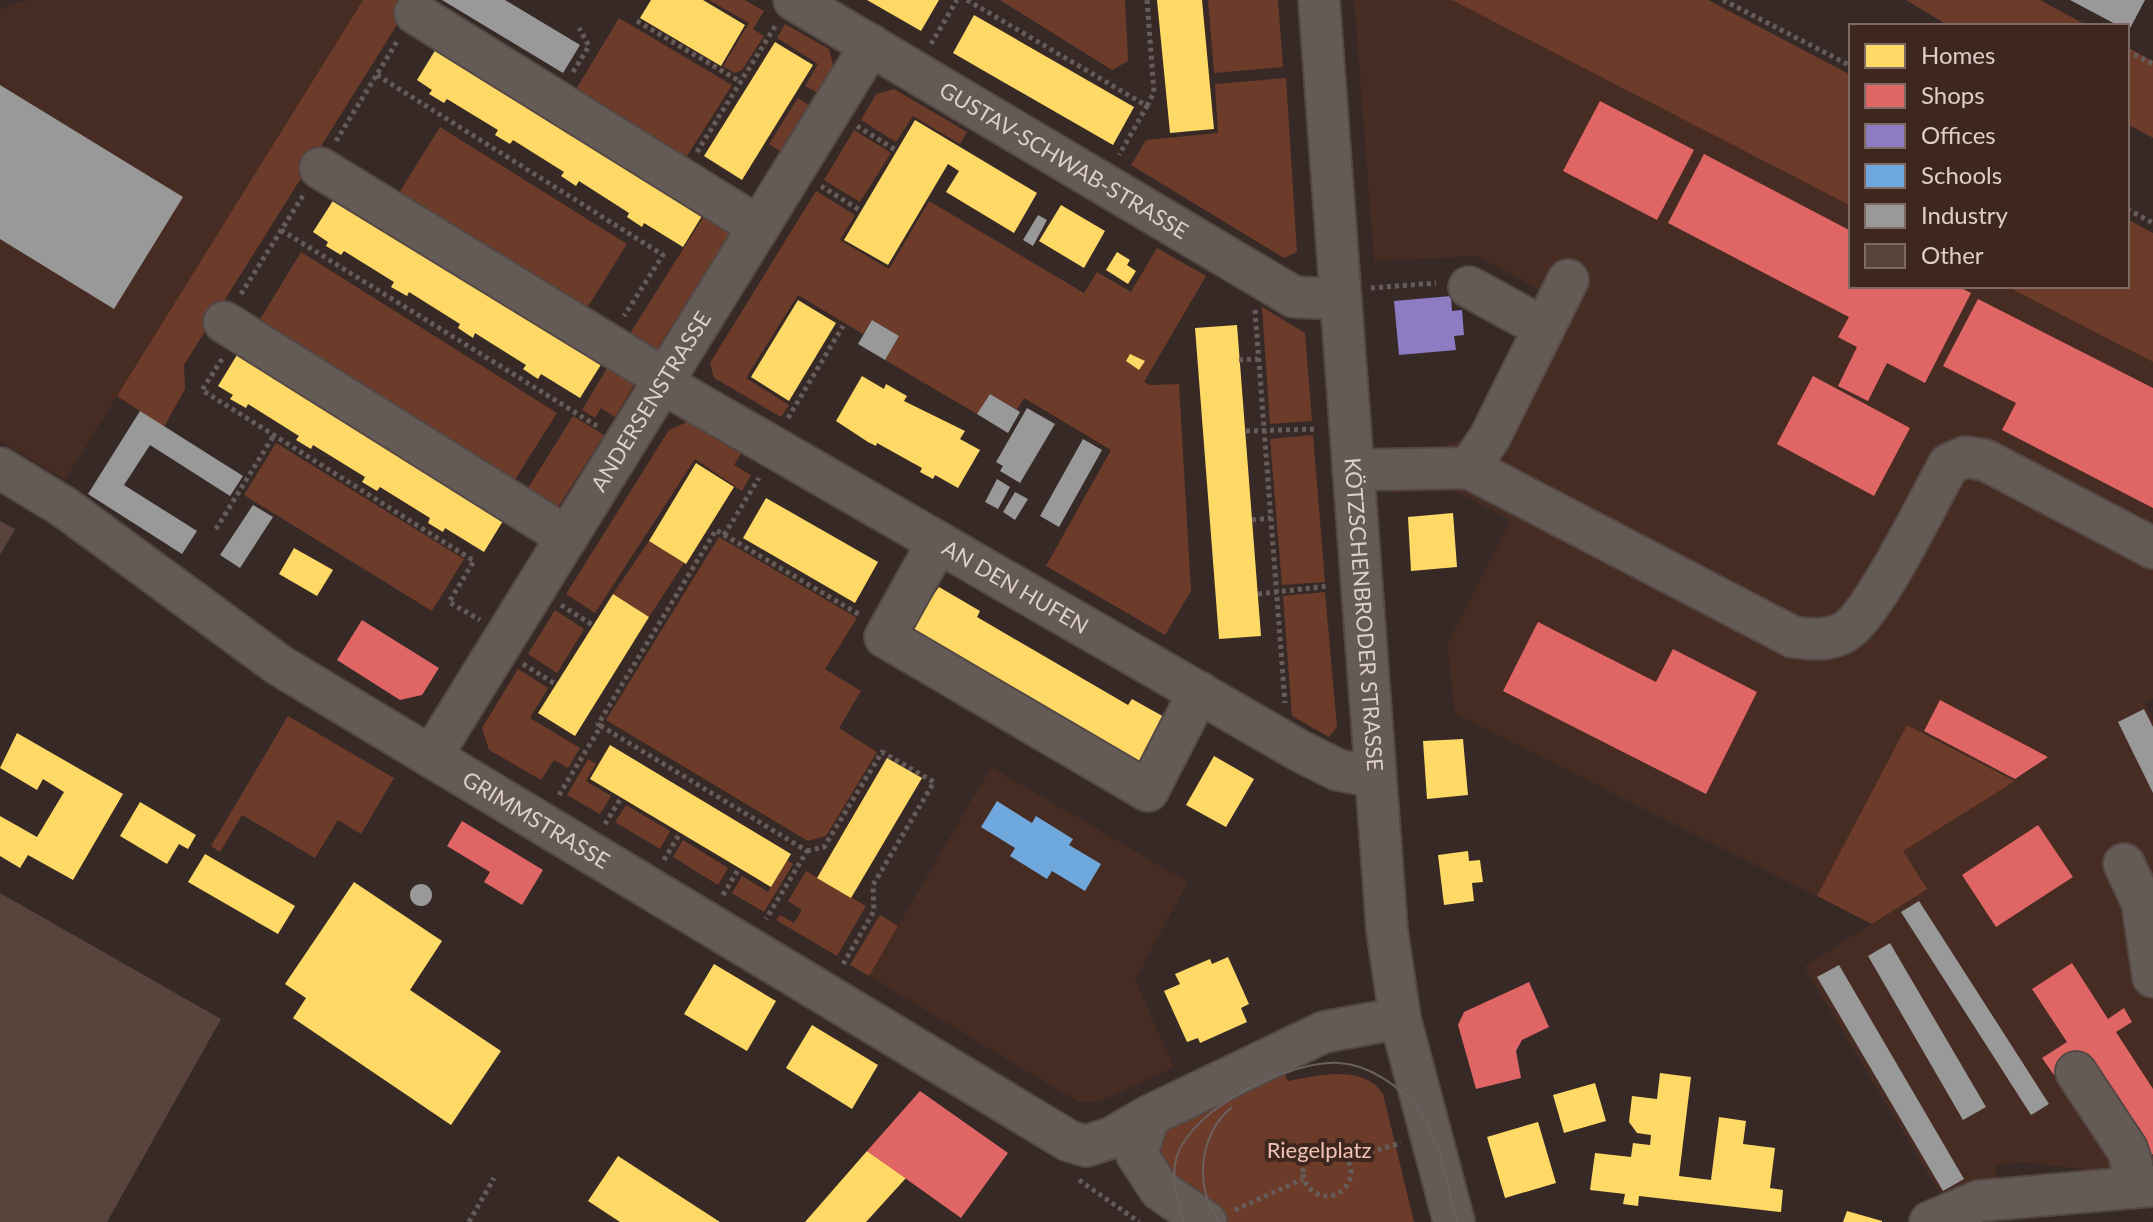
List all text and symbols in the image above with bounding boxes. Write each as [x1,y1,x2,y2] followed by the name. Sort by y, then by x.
[1849,24,2129,288] legend
[1921,40,1995,69] text: Homes
[935,76,1193,244] street label: GUSTAV-SCHWAB-STRASSE
[1921,80,1985,109] text: Shops
[1921,120,1996,149] text: Offices
[1921,160,2002,189] text: Schools
[1921,200,2008,229] text: Industry
[1921,240,1984,269] text: Other
[585,306,716,496] street label: ANDERSENSTRASSE
[1339,457,1389,772] street label: KÖTZSCHENBRODER STRASSE
[938,534,1094,639] street label: AN DEN HUFEN
[458,765,615,874] street label: GRIMMSTRASSE
[1267,1136,1371,1163] park label: Riegelplatz

